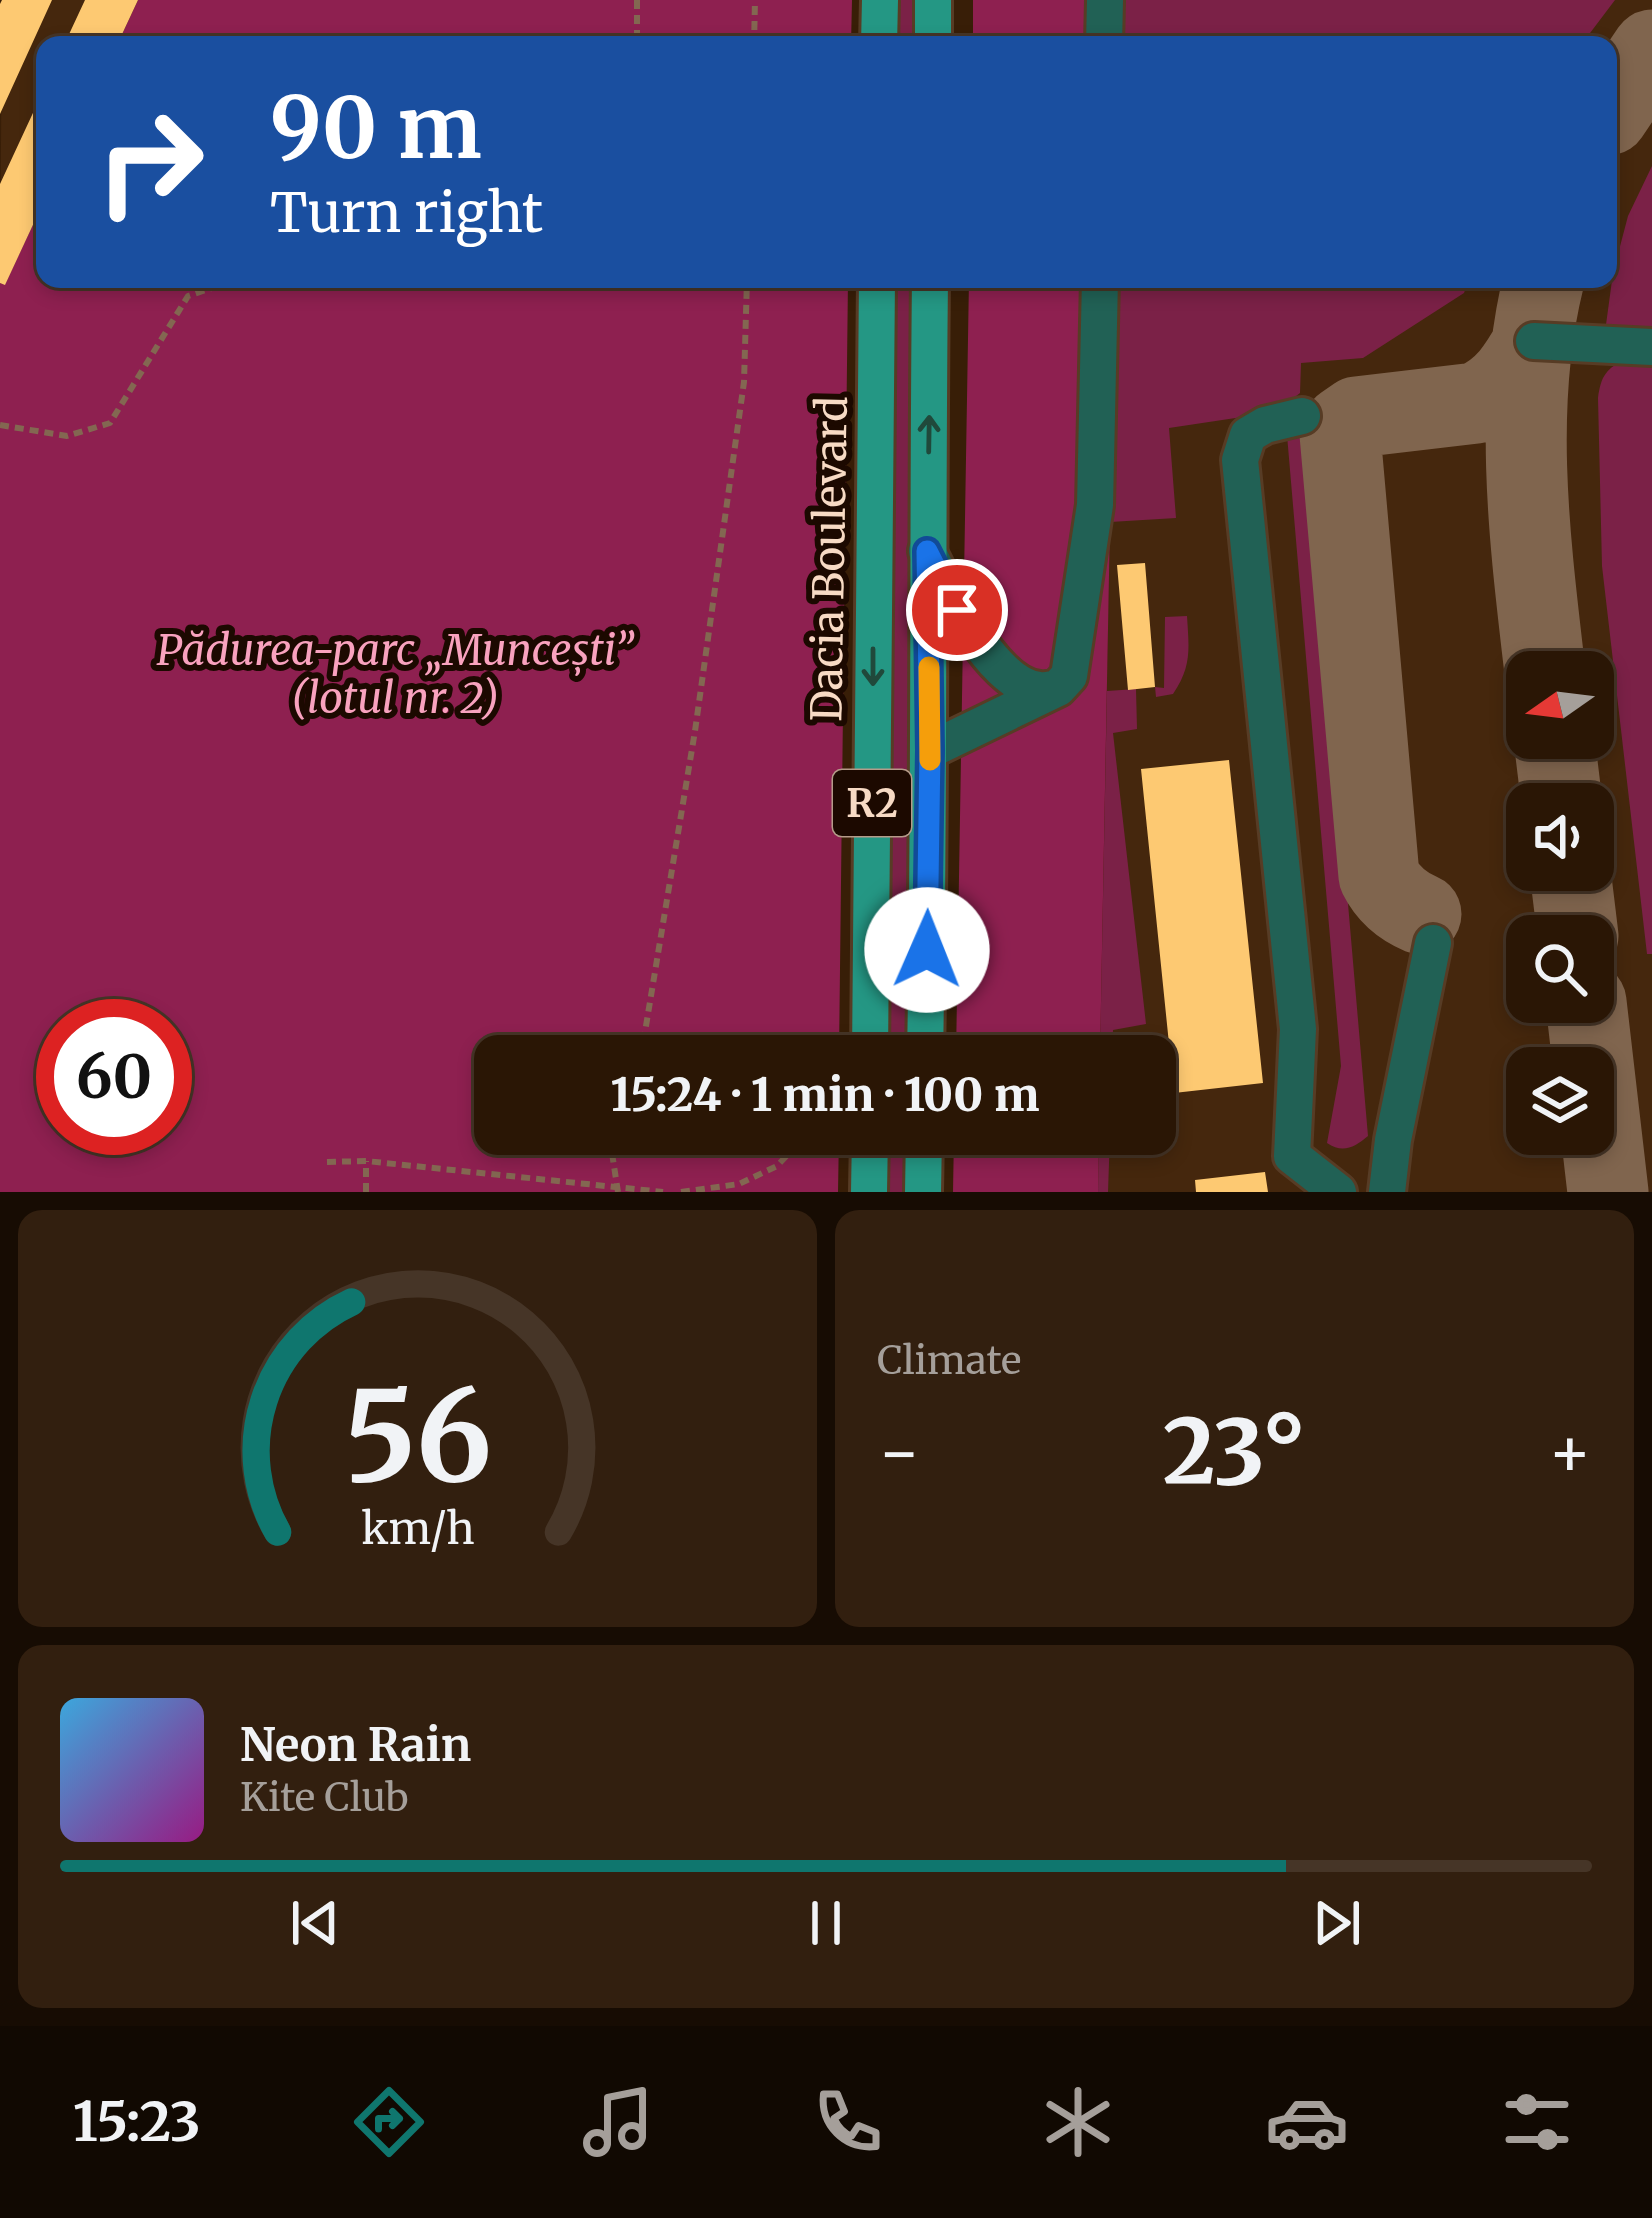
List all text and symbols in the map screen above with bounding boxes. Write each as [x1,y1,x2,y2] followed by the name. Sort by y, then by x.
[270,75,482,181] text: 90 m
[72,84,228,240] icon: right
[270,179,543,247] text: Turn right
[800,396,858,722] street label: Dacia Boulevard
[917,415,940,454] one-way arrow
[906,559,1008,661] pin
[924,577,990,643] icon: arrive
[156,624,635,724] park label: Pădurea-parc „Muncești” (lotul nr. 2)
[862,647,884,686] one-way arrow
[1506,651,1614,759] north arrow
[1506,651,1614,1155] map controls
[833,770,911,836] road number: R2
[1506,783,1614,891] button: sound
[864,887,990,1013] position arrow
[1506,915,1614,1023] button: search
[36,999,192,1155] speed limit sign: 60
[1506,1047,1614,1155] button: layers
[611,1067,1039,1123] text: 15:24 · 1 min · 100 m
[877,1336,1021,1385] text: Climate
[343,1358,492,1515] text: 56
[1163,1395,1306,1509] text: 23°
[877,1411,921,1494] text: −
[1548,1411,1592,1494] text: +
[361,1501,474,1555] text: km/h
[240,1717,471,1773] text: Neon Rain
[240,1773,409,1822] text: Kite Club
[282,1890,348,1956] icon: previous
[793,1890,859,1956] icon: pause
[1304,1890,1370,1956] icon: next
[347,2080,431,2164] icon: directions
[576,2080,660,2164] icon: music
[806,2080,890,2164] icon: phone
[1036,2080,1120,2164] icon: climate
[1265,2080,1349,2164] icon: car
[1495,2080,1579,2164] icon: filters
[73,2088,201,2156] text: 15:23

